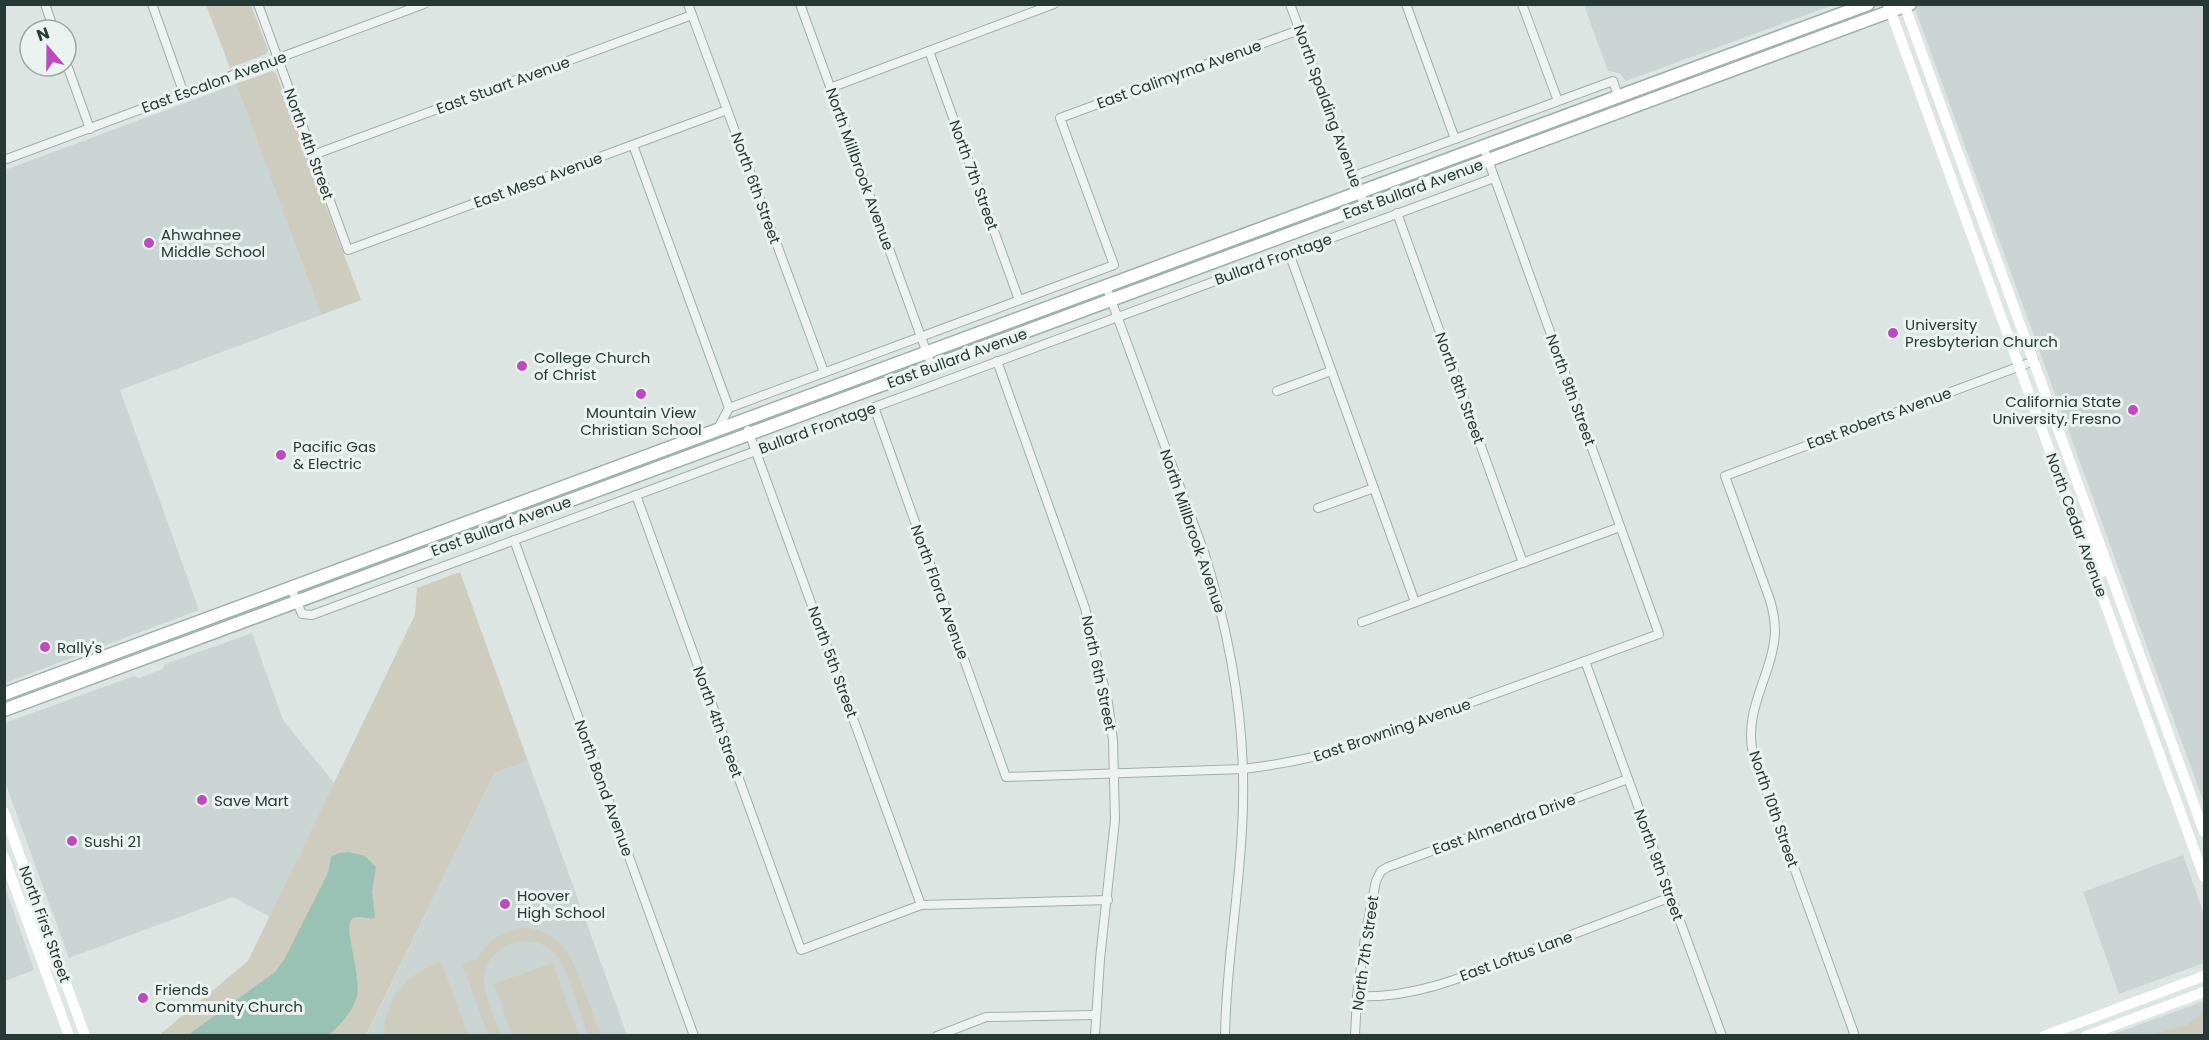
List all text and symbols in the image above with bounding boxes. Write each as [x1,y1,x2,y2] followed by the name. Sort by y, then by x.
[18,18,78,78] north arrow
[33,22,53,47] text: N
[1289,22,1367,190] street label: North Spalding Avenue
[1094,34,1264,114] street label: East Calimyrna Avenue
[138,46,290,118] street label: East Escalon Avenue
[433,51,573,119] street label: East Stuart Avenue
[279,85,339,203] street label: North 4th Street
[821,85,899,253] street label: North Millbrook Avenue
[944,117,1004,233] street label: North 7th Street
[726,129,786,247] street label: North 6th Street
[471,147,605,213] street label: East Mesa Avenue
[1340,154,1486,224] street label: East Bullard Avenue
[161,224,265,262] place label: Ahwahnee Middle School
[1211,228,1335,290] street label: Bullard Frontage
[142,236,156,250] marker: Ahwahnee Middle School
[1905,314,2058,352] place label: University Presbyterian Church
[884,323,1030,393] street label: East Bullard Avenue
[1886,326,1900,340] marker: University Presbyterian Church
[1430,329,1490,447] street label: North 8th Street
[1541,331,1601,449] street label: North 9th Street
[534,347,650,385] place label: College Church of Christ
[515,359,529,373] marker: College Church of Christ
[1804,382,1954,454] street label: East Roberts Avenue
[634,387,648,401] marker: Mountain View Christian School
[1992,391,2121,429] place label: California State University, Fresno
[755,397,879,459] street label: Bullard Frontage
[580,402,702,440] place label: Mountain View Christian School
[2126,403,2140,417] marker: California State University, Fresno
[293,436,376,474] place label: Pacific Gas & Electric
[1155,446,1231,616] street label: North Millbrook Avenue
[274,448,288,462] marker: Pacific Gas & Electric
[2041,450,2113,600] street label: North Cedar Avenue
[428,491,574,561] street label: East Bullard Avenue
[906,522,974,662] street label: North Flora Avenue
[803,603,863,721] street label: North 5th Street
[1077,613,1121,733] street label: North 6th Street
[57,637,102,658] place label: Rally's
[38,640,52,654] marker: Rally's
[688,663,748,781] street label: North 4th Street
[1310,693,1474,767] street label: East Browning Avenue
[570,717,638,859] street label: North Bond Avenue
[1744,748,1804,870] street label: North 10th Street
[1430,788,1578,860] street label: East Almendra Drive
[214,790,289,811] place label: Save Mart
[195,793,209,807] marker: Save Mart
[1629,806,1689,924] street label: North 9th Street
[84,831,141,852] place label: Sushi 21
[65,834,79,848] marker: Sushi 21
[14,863,76,985] street label: North First Street
[517,885,605,923] place label: Hoover High School
[1347,894,1383,1012] street label: North 7th Street
[498,897,512,911] marker: Hoover High School
[1457,926,1575,986] street label: East Loftus Lane
[155,979,303,1017] place label: Friends Community Church
[136,991,150,1005] marker: Friends Community Church

